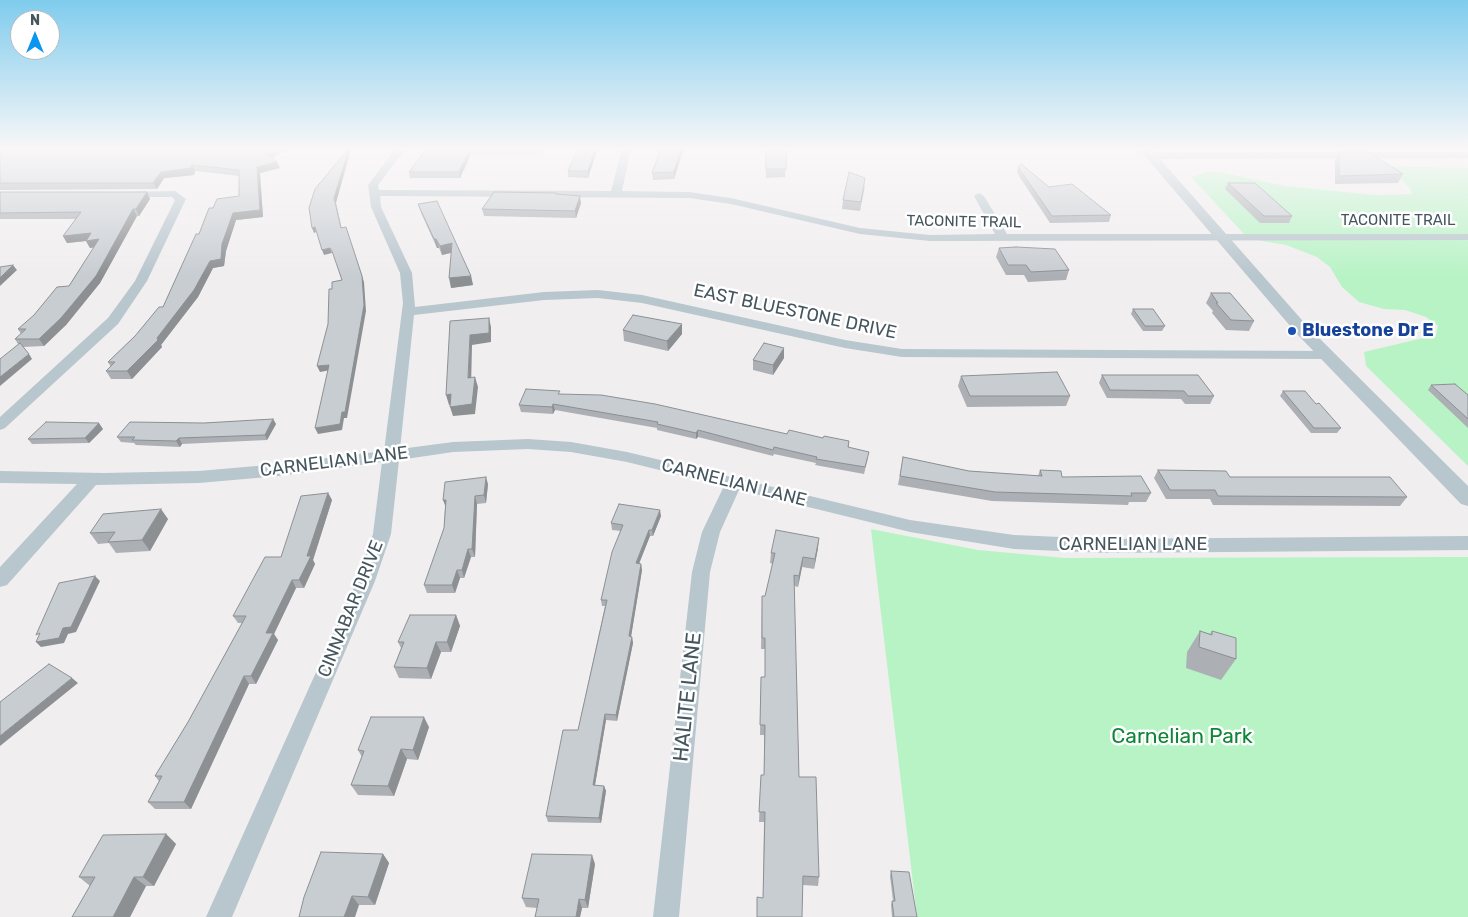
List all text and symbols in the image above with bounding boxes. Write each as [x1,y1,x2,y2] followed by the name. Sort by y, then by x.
[10,10,60,60] north arrow
[30,12,40,29] text: N
[907,212,1021,232] street label: TACONITE TRAIL
[1341,212,1455,230] street label: TACONITE TRAIL
[691,280,899,344] street label: EAST BLUESTONE DRIVE
[1302,320,1434,342] place label: Bluestone Dr E
[1286,325,1298,337] marker: Bluestone Dr E
[259,442,409,482] street label: CARNELIAN LANE
[659,455,809,511] street label: CARNELIAN LANE
[1059,534,1207,556] street label: CARNELIAN LANE
[314,537,388,681] street label: CINNABAR DRIVE
[669,631,707,763] street label: HALITE LANE
[1111,724,1253,750] park label: Carnelian Park

